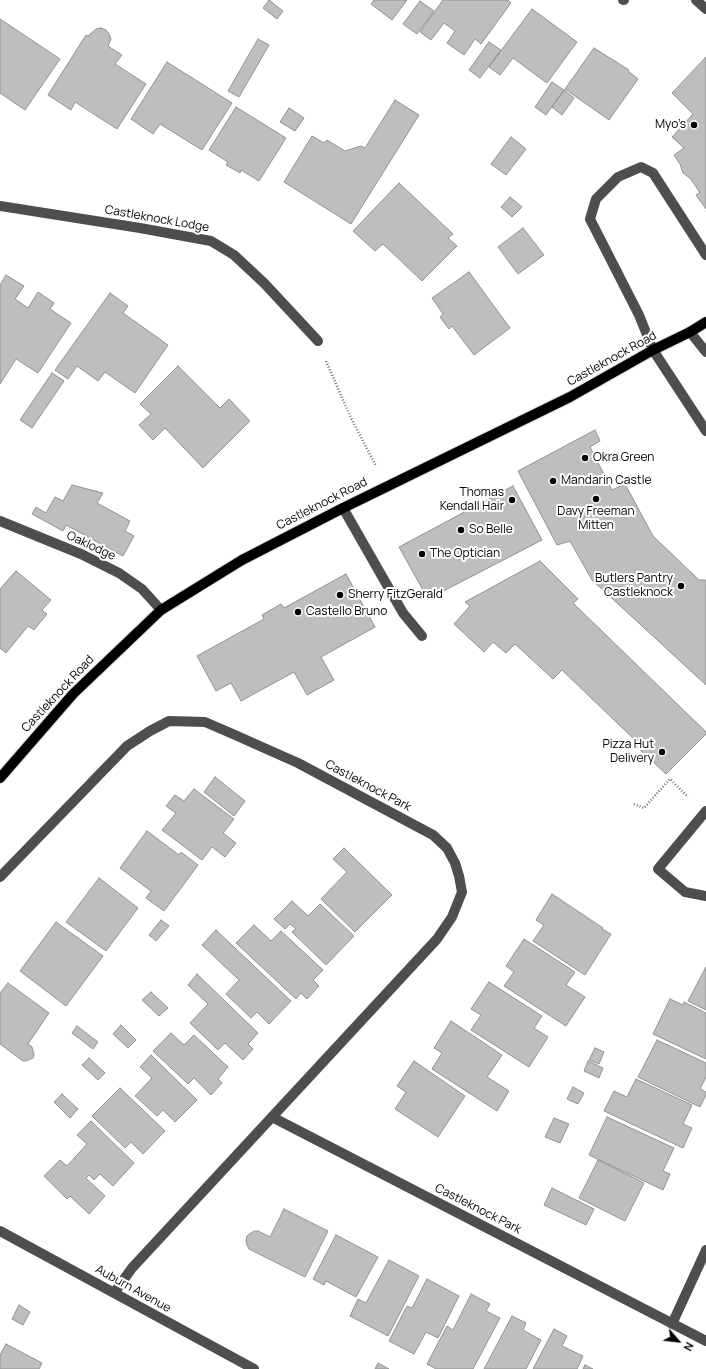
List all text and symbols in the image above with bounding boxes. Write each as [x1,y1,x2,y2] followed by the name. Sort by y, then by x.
[655,118,686,132] place label: Myo’s
[689,120,699,130] marker: Myo’s
[104,203,210,235] street label: Castleknock Lodge
[565,329,659,389] street label: Castleknock Road
[593,451,654,465] place label: Okra Green
[580,453,590,463] marker: Okra Green
[561,474,651,488] place label: Mandarin Castle
[274,475,370,533] street label: Castleknock Road
[548,476,558,486] marker: Mandarin Castle
[440,486,504,514] place label: Thomas Kendall Hair
[591,494,601,504] marker: Davy Freeman Mitten
[507,495,517,505] marker: Thomas Kendall Hair
[557,505,635,533] place label: Davy Freeman Mitten
[469,523,513,537] place label: So Belle
[456,525,466,535] marker: So Belle
[64,528,118,564] street label: Oaklodge
[430,547,500,561] place label: The Optician
[417,549,427,559] marker: The Optician
[595,572,673,600] place label: Butlers Pantry Castleknock
[676,581,686,591] marker: Butlers Pantry Castleknock
[348,588,443,602] place label: Sherry FitzGerald
[335,590,345,600] marker: Sherry FitzGerald
[306,605,387,619] place label: Castello Bruno
[293,607,303,617] marker: Castello Bruno
[19,653,97,735] street label: Castleknock Road
[602,738,654,766] place label: Pizza Hut Delivery
[657,747,667,757] marker: Pizza Hut Delivery
[323,757,413,815] street label: Castleknock Park
[432,1181,524,1237] street label: Castleknock Park
[93,1262,173,1316] street label: Auburn Avenue
[658,1321,698,1361] north arrow
[681,1340,698,1354] text: N

